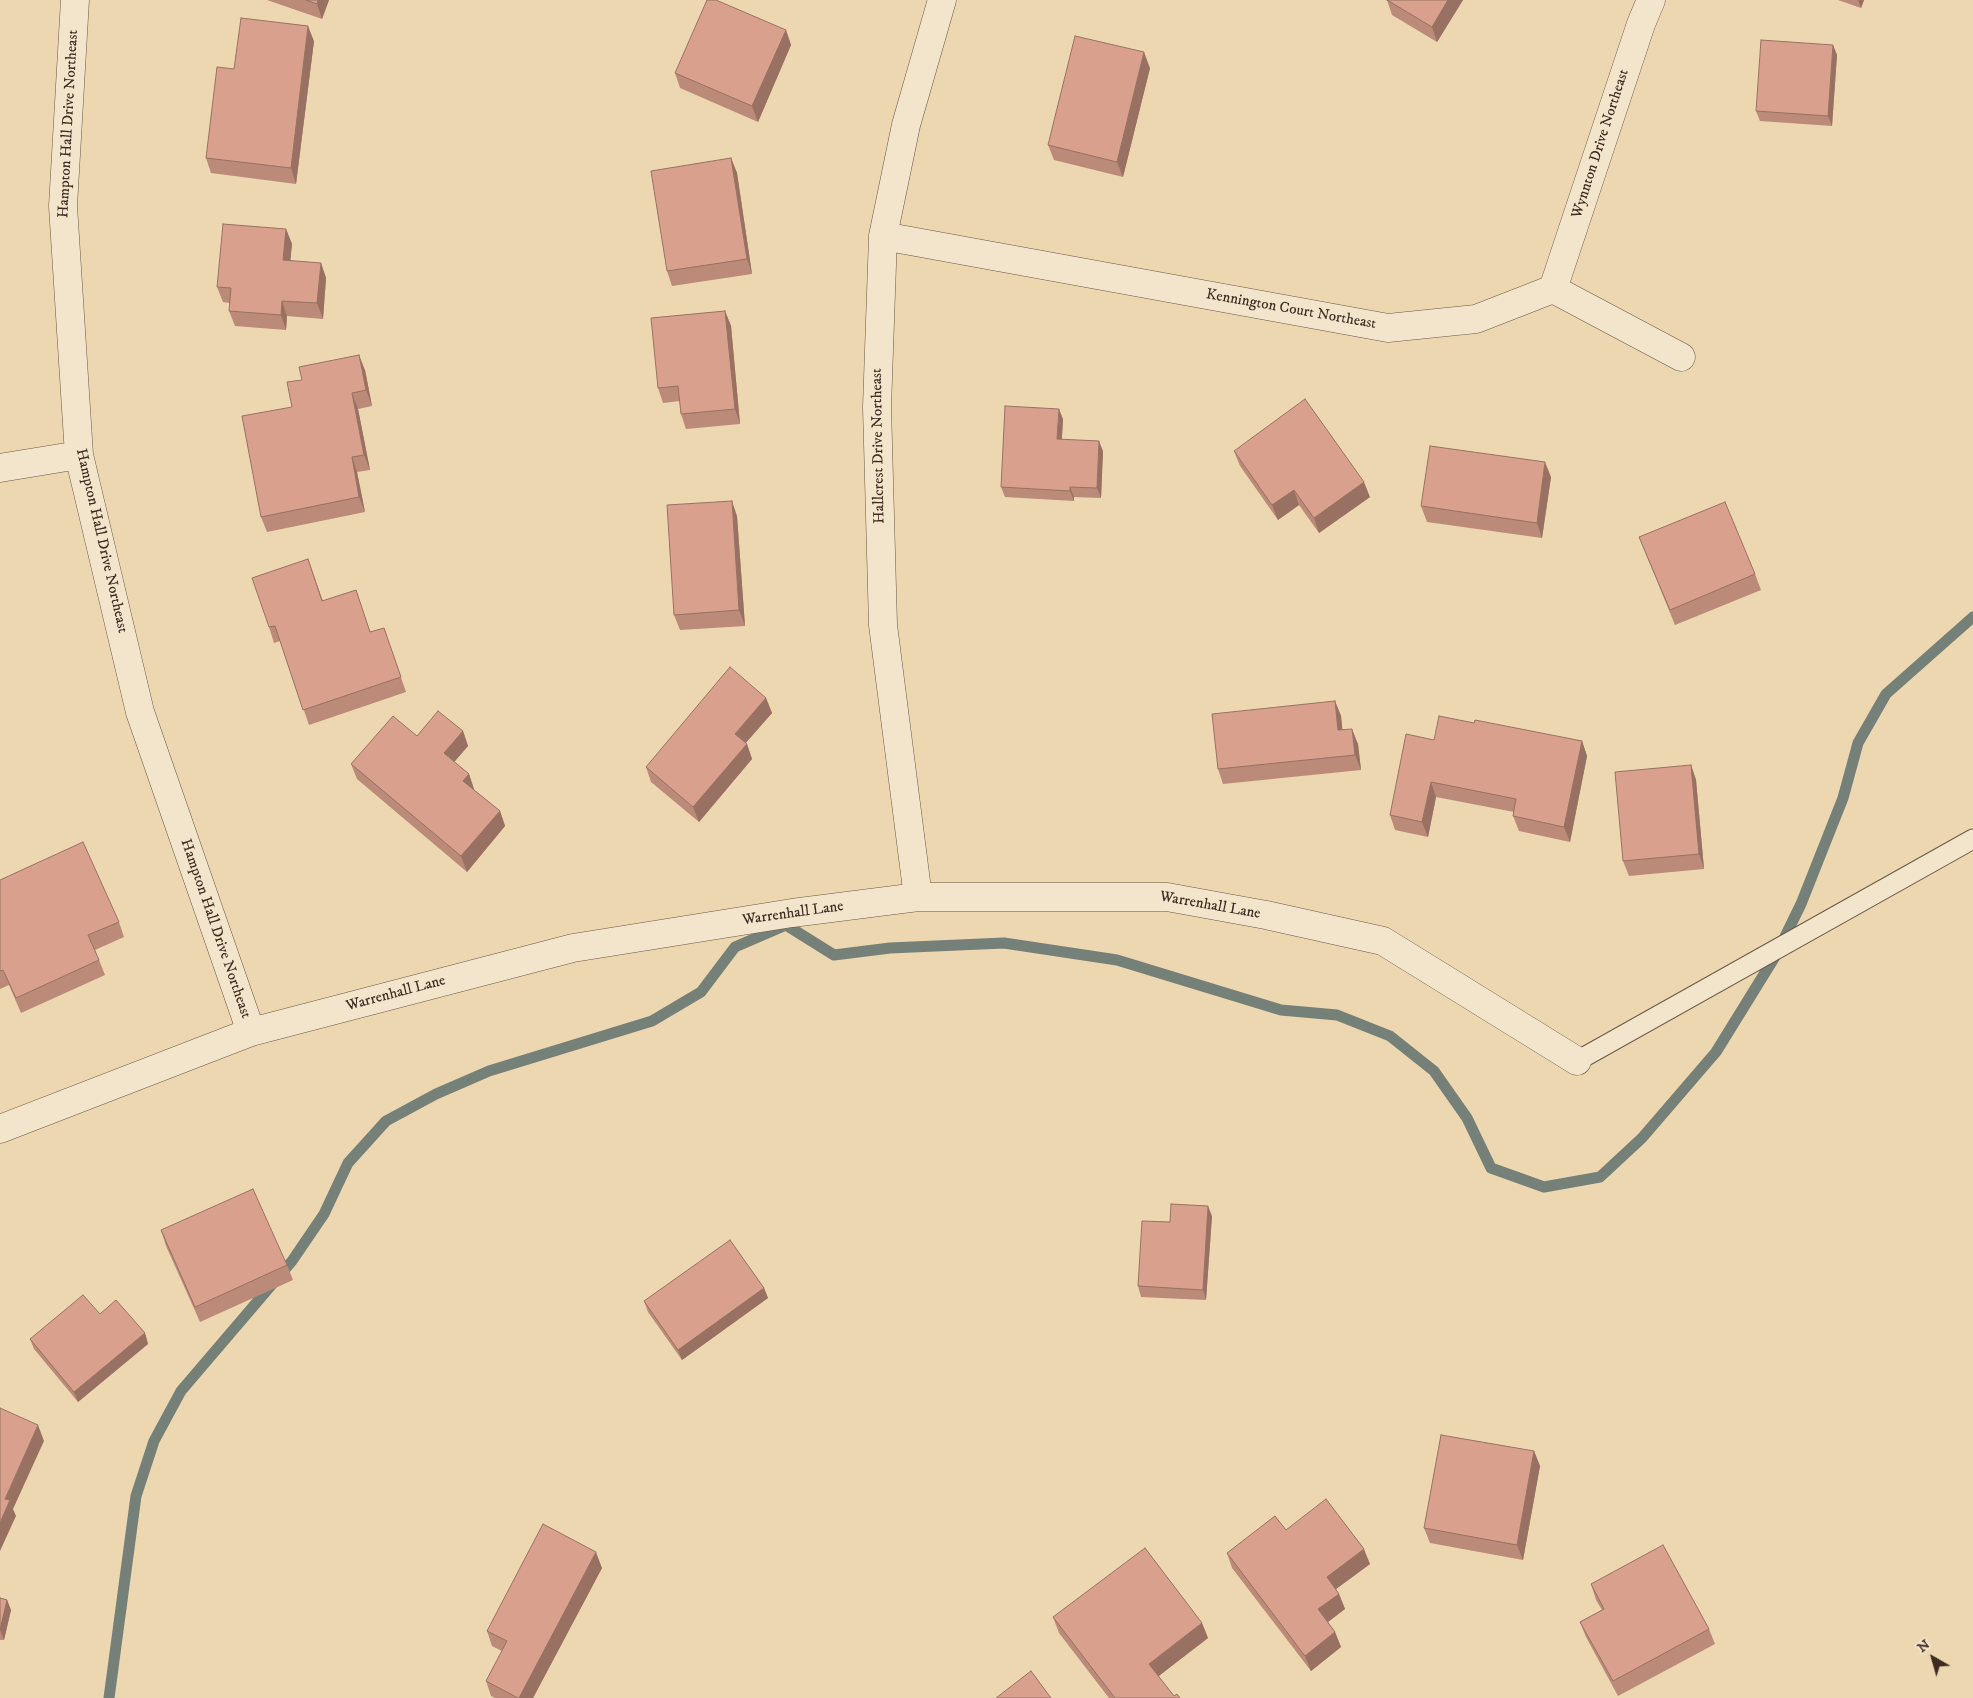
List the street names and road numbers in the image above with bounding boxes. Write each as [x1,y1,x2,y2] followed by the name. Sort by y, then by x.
[55,29,83,219] street label: Hampton Hall Drive Northeast
[1568,67,1634,221] street label: Wynnton Drive Northeast
[1205,286,1377,334] street label: Kennington Court Northeast
[869,368,889,524] street label: Hallcrest Drive Northeast
[71,447,131,635] street label: Hampton Hall Drive Northeast
[176,837,254,1021] street label: Hampton Hall Drive Northeast
[1158,888,1262,924] street label: Warrenhall Lane
[741,898,845,930] street label: Warrenhall Lane
[344,972,448,1016] street label: Warrenhall Lane

